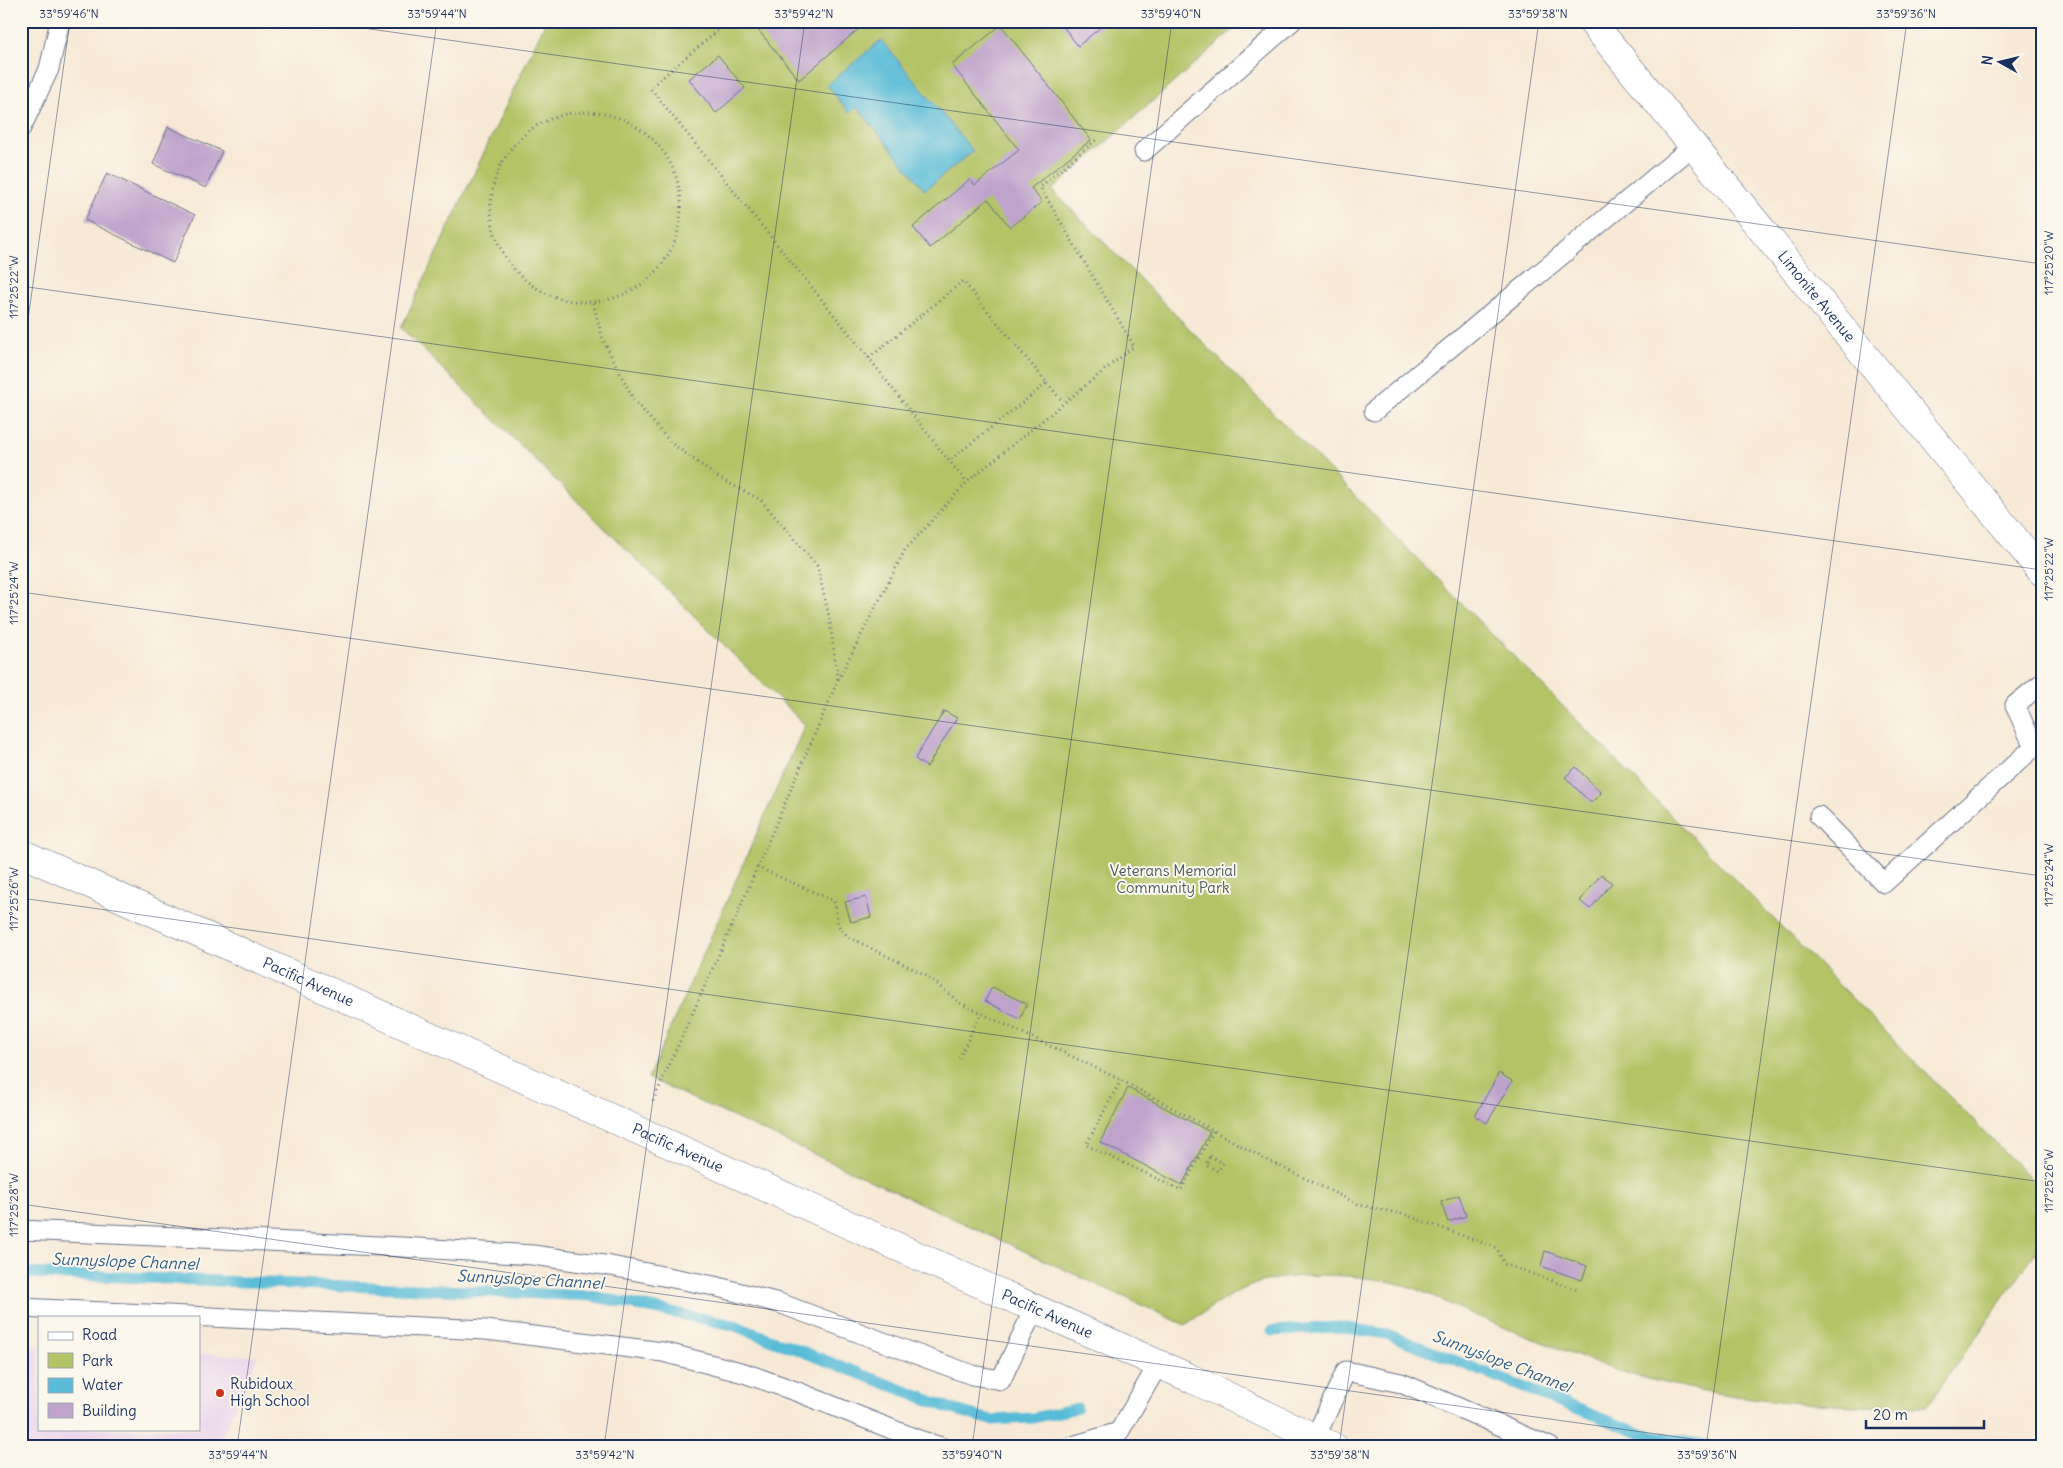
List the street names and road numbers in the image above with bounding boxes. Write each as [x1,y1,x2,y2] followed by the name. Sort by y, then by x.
[1774,247,1860,346] street label: Limonite Avenue
[260,953,357,1010] street label: Pacific Avenue
[629,1119,727,1176] street label: Pacific Avenue
[999,1285,1096,1342] street label: Pacific Avenue

